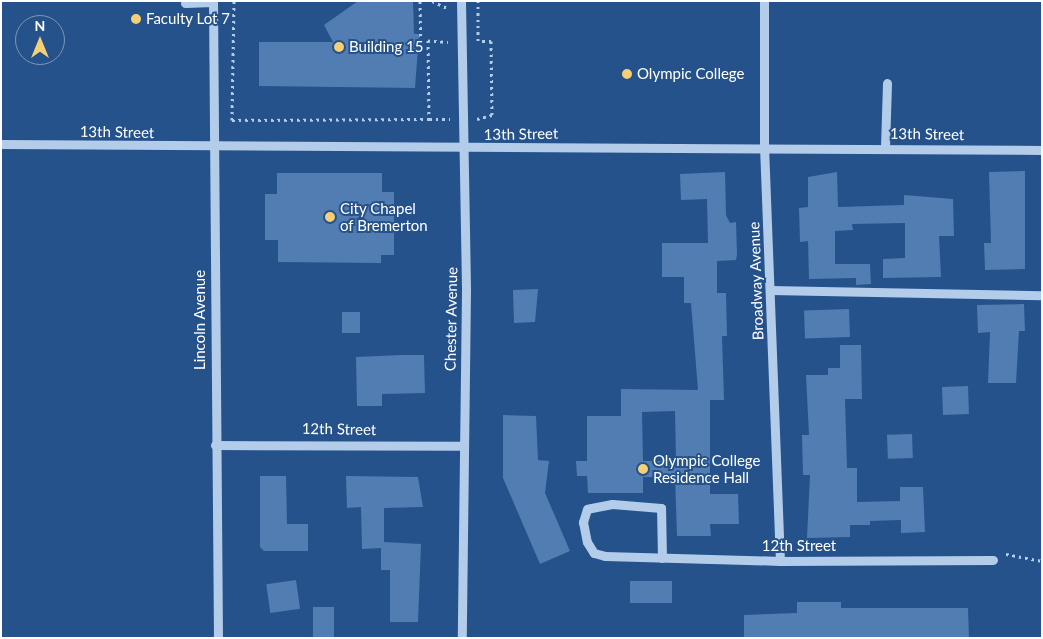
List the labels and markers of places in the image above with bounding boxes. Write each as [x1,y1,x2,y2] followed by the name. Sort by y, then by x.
[146,10,230,28] place label: Faculty Lot 7
[130,13,142,25] marker: Faculty Lot 7
[349,38,423,56] place label: Building 15
[333,41,345,53] marker: Building 15
[637,65,744,83] place label: Olympic College
[621,68,633,80] marker: Olympic College
[340,199,428,234] place label: City Chapel of Bremerton
[324,211,336,223] marker: City Chapel of Bremerton
[653,451,760,486] place label: Olympic College Residence Hall
[637,463,649,475] marker: Olympic College Residence Hall

